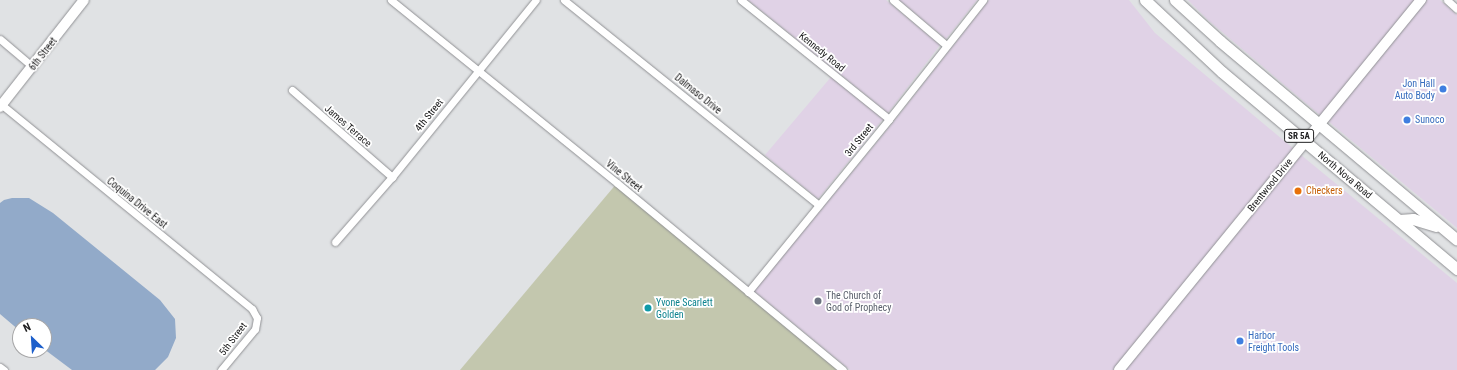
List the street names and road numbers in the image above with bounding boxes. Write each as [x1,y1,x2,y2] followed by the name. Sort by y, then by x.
[797,30,847,74] street label: Kennedy Road
[26,35,60,73] street label: 6th Street
[672,71,724,117] street label: Dalmaso Drive
[412,96,446,134] street label: 4th Street
[322,102,374,150] street label: James Terrace
[842,121,876,159] street label: 3rd Street
[1284,129,1314,143] road number: SR 5A
[1315,149,1375,201] street label: North Nova Road
[1245,156,1295,214] street label: Brentwood Drive
[603,158,645,194] street label: Vine Street
[104,175,170,231] street label: Coquina Drive East
[217,320,249,358] street label: 5th Street

